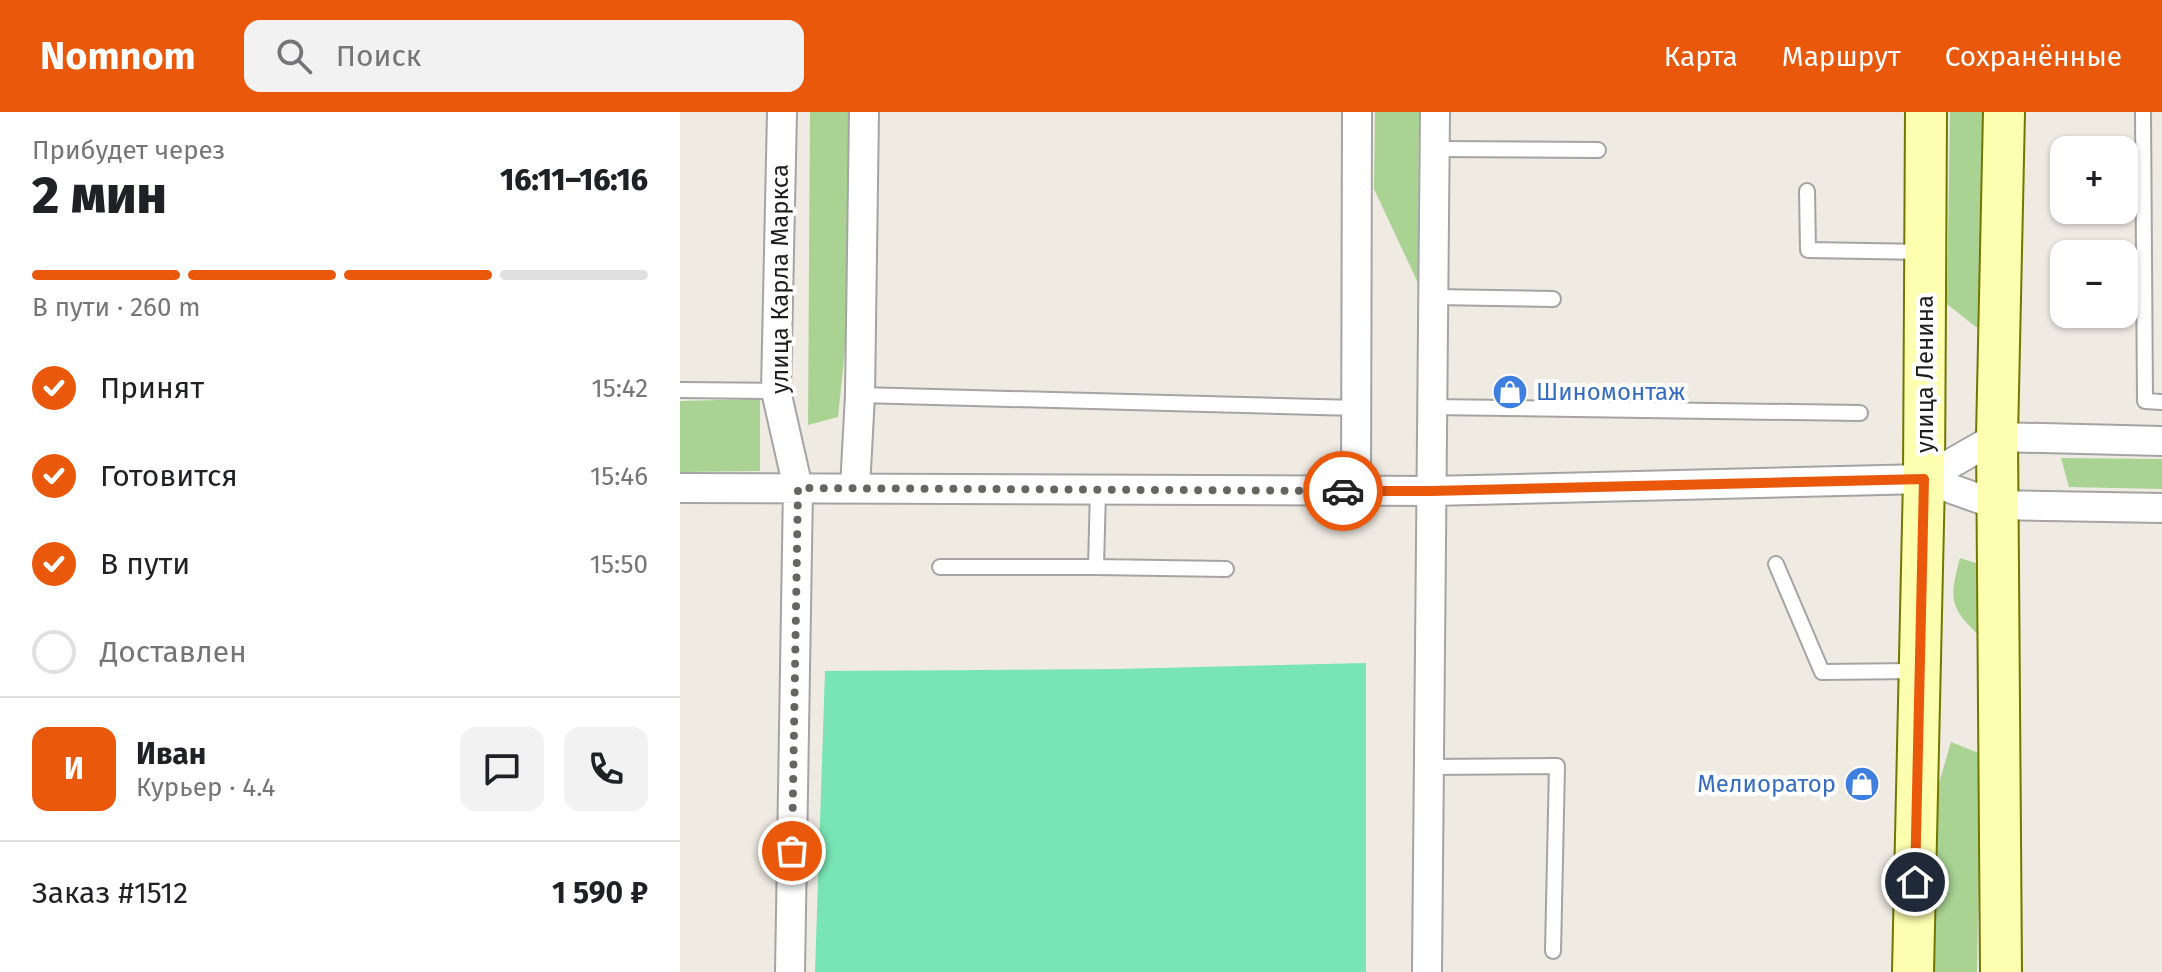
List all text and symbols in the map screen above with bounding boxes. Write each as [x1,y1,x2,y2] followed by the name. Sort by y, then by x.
[244,20,804,92] search box
[40,33,196,79] text: Nomnom
[272,34,316,78] icon: search
[336,38,421,74] text: Поиск
[1664,40,1738,73] text: Карта
[1782,40,1901,73] text: Маршрут
[1945,40,2122,73] text: Сохранённые
[32,135,225,166] text: Прибудет через
[2050,136,2138,328] map controls
[2050,136,2138,224] button: +
[500,162,648,198] text: 16:11–16:16
[32,164,167,227] text: 2 мин
[766,164,794,394] street label: улица Карла Маркса
[2050,240,2138,328] button: −
[32,292,201,323] text: В пути · 260 m
[1911,295,1939,453] street label: улица Ленина
[32,366,76,410] icon: check
[100,370,204,406] text: Принят
[591,373,648,404] text: 15:42
[1491,373,1529,411] shop icon: Шиномонтаж
[1536,378,1685,406] place label: Шиномонтаж
[1303,451,1383,531] courier
[32,454,76,498] icon: check
[100,458,238,494] text: Готовится
[590,461,648,492] text: 15:46
[1321,469,1365,513] icon: car
[32,542,76,586] icon: check
[100,546,190,582] text: В пути
[590,549,648,580] text: 15:50
[100,634,247,670] text: Доставлен
[460,727,544,811] button: chat
[564,727,648,811] button: phone
[136,736,206,772] text: Иван
[64,751,84,787] text: И
[1843,765,1881,803] shop icon: Мелиоратор
[1697,770,1836,798] place label: Мелиоратор
[136,772,275,803] text: Курьер · 4.4
[758,817,826,885] pin
[770,829,814,873] icon: bag
[1881,848,1949,916] pin
[1893,860,1937,904] icon: home
[32,875,188,911] text: Заказ #1512
[552,875,648,911] text: 1 590 ₽

